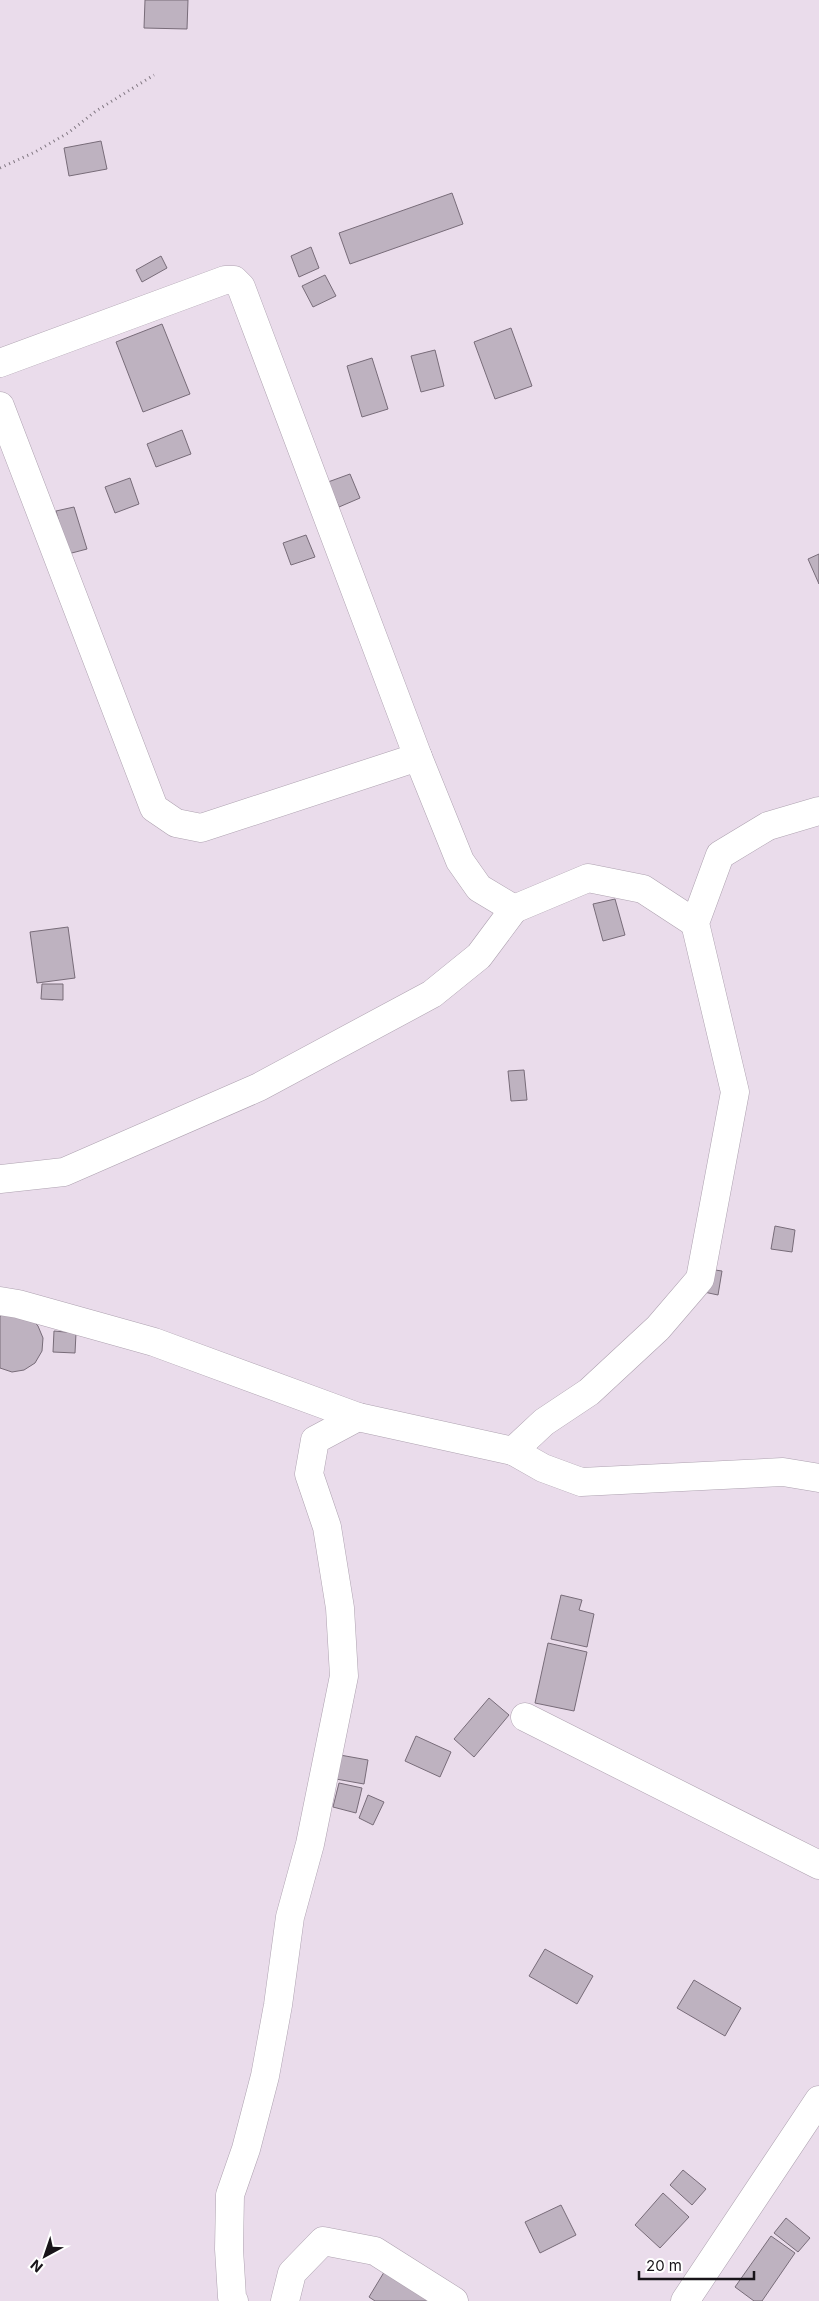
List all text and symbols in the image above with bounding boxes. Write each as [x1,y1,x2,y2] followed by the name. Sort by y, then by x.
[20,2231,70,2281] north arrow
[639,2248,754,2280] scale bar
[27,2256,46,2276] text: N
[646,2256,682,2275] text: 20 m

